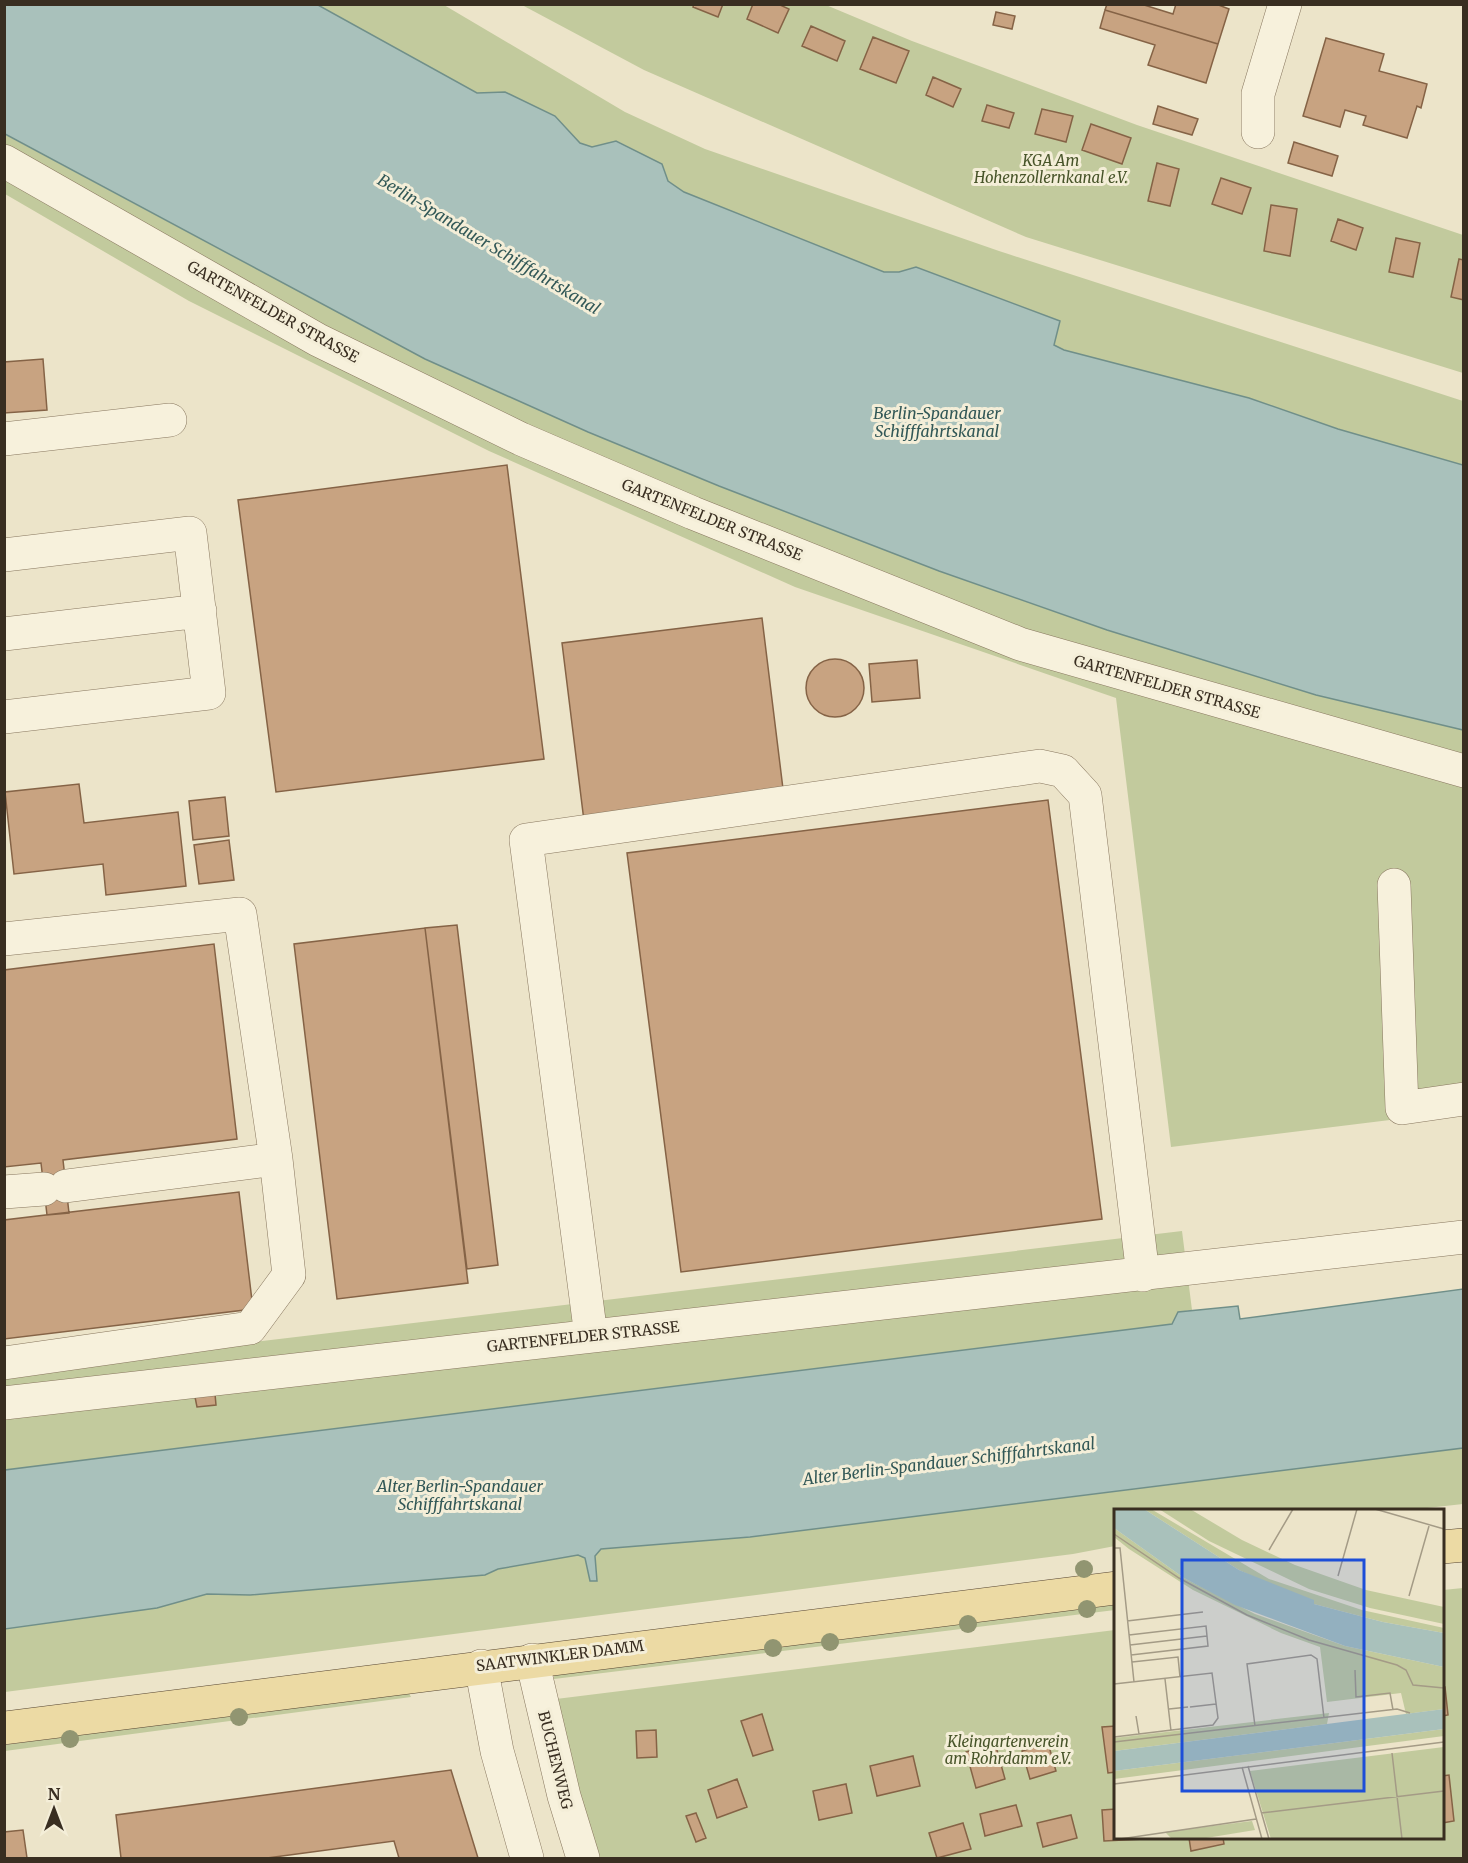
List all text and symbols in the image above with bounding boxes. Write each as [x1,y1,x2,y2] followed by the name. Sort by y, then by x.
[973,151,1128,187] park label: KGA Am Hohenzollernkanal e.V.
[374,170,604,319] water label: Berlin-Spandauer Schifffahrtskanal
[184,256,363,367] street label: GARTENFELDER STRASSE
[873,403,1001,441] water label: Berlin-Spandauer Schifffahrtskanal
[619,475,806,565] street label: GARTENFELDER STRASSE
[1072,651,1263,722] street label: GARTENFELDER STRASSE
[486,1317,681,1356] street label: GARTENFELDER STRASSE
[800,1433,1096,1489] water label: Alter Berlin-Spandauer Schifffahrtskanal
[375,1476,544,1514] water label: Alter Berlin-Spandauer Schifffahrtskanal
[1114,1509,1444,1839] inset map
[475,1636,645,1675] street label: SAATWINKLER DAMM
[534,1709,577,1811] street label: BUCHENWEG
[945,1732,1071,1768] park label: Kleingartenverein am Rohrdamm e.V.
[24,1779,84,1839] north arrow
[48,1784,61,1804] text: N

